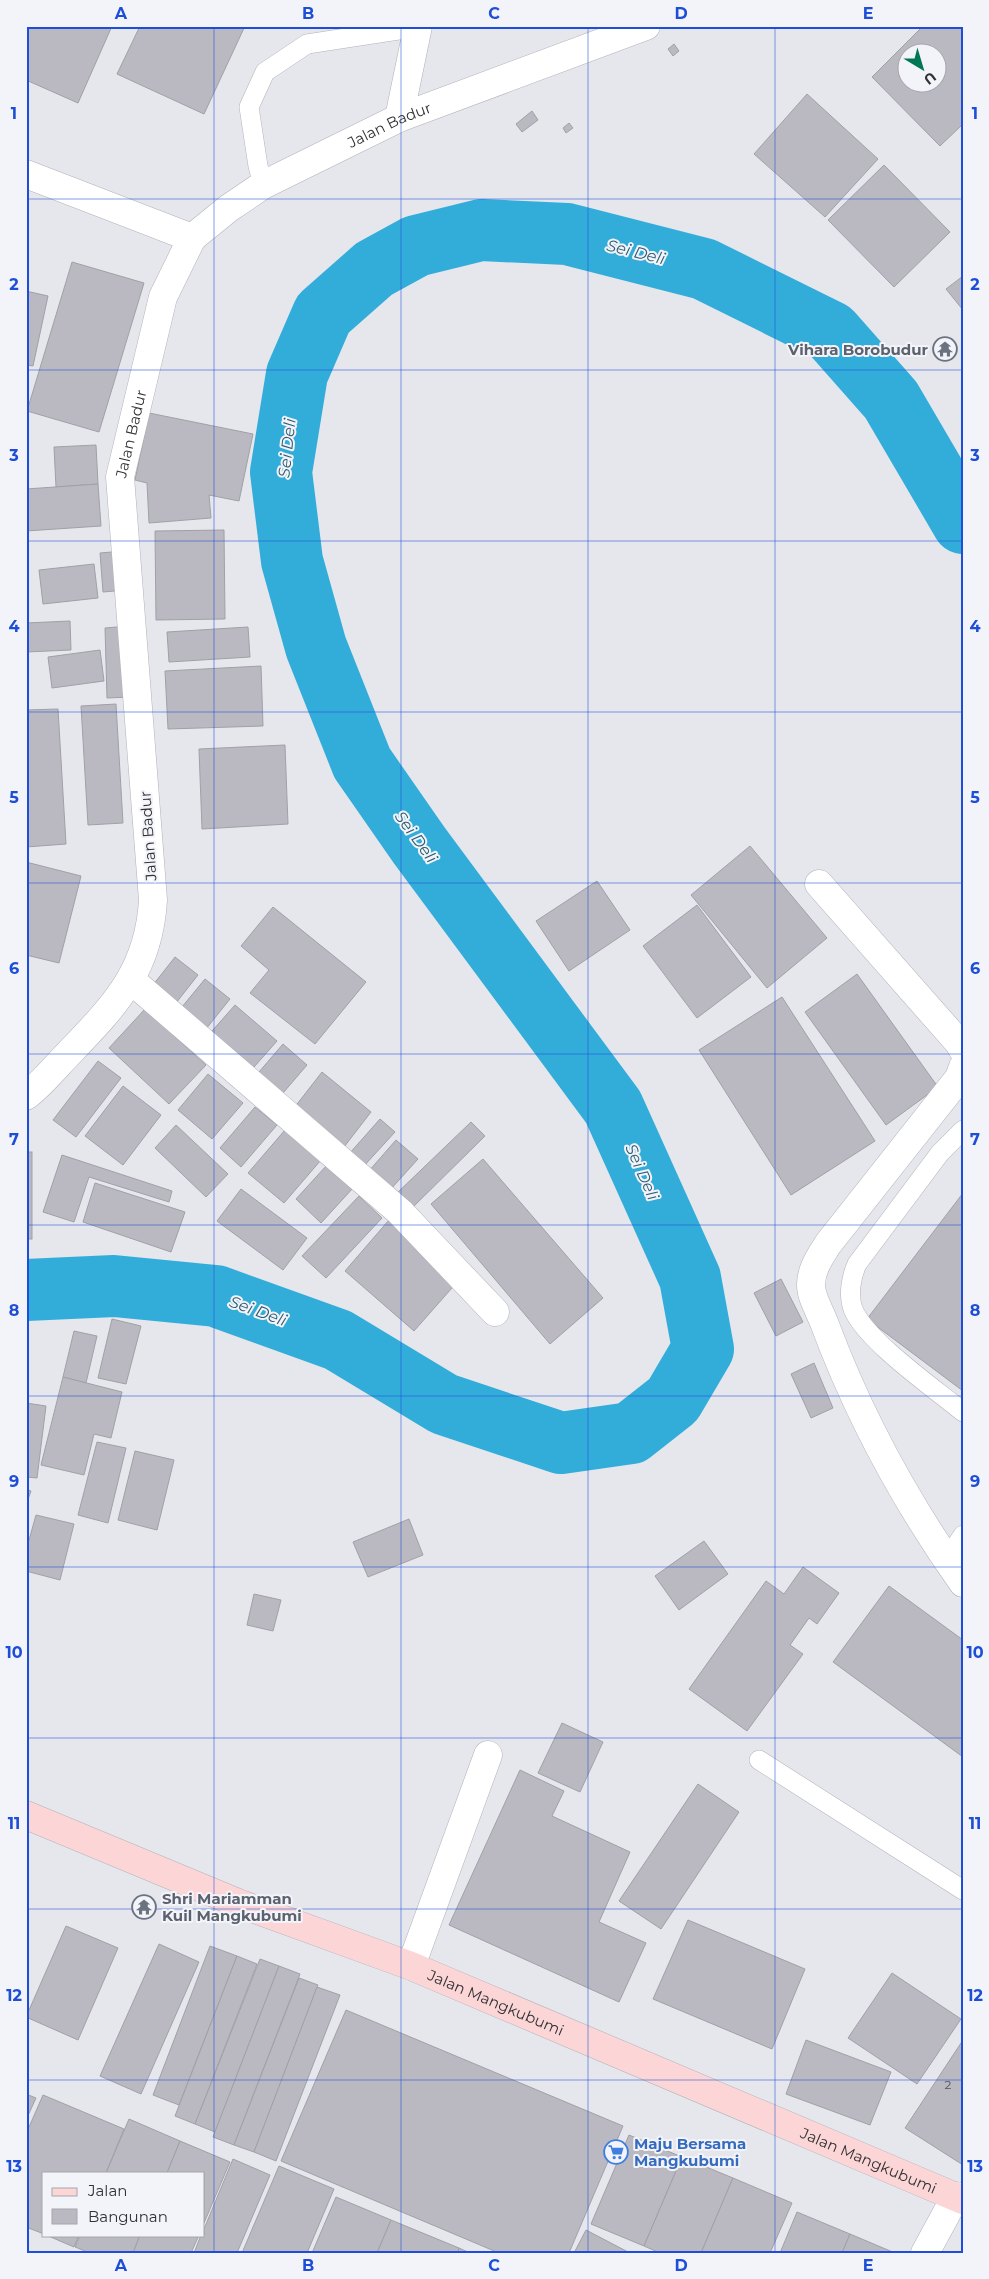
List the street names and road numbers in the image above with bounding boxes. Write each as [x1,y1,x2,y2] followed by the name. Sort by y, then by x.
[343,97,434,152] street label: Jalan Badur
[110,388,150,481] street label: Jalan Badur
[135,791,161,882] street label: Jalan Badur
[424,1964,567,2039] street label: Jalan Mangkubumi
[797,2122,940,2197] street label: Jalan Mangkubumi

